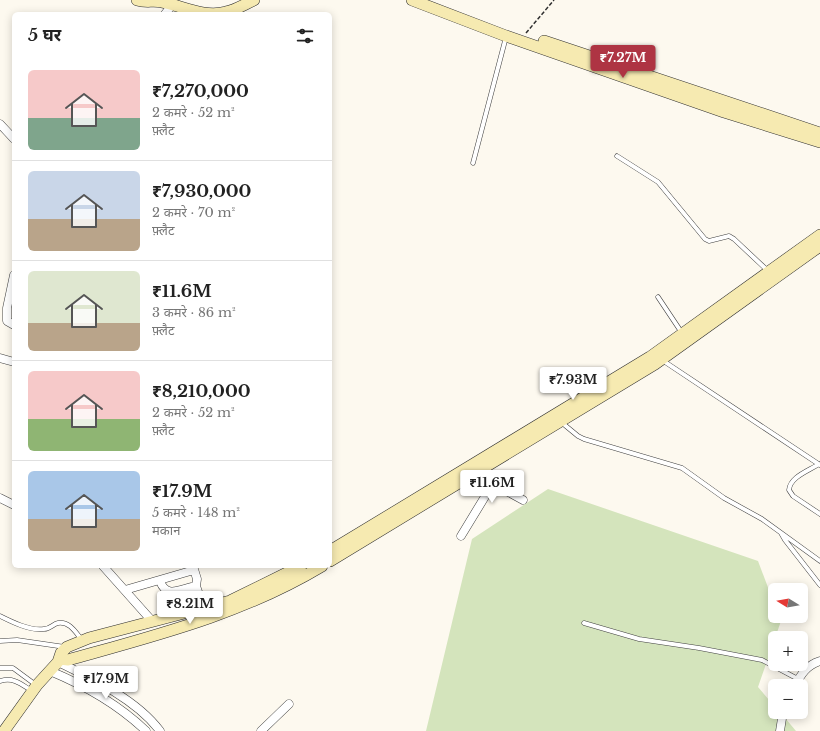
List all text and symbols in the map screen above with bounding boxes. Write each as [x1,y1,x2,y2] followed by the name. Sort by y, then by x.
[28,25,61,46] text: 5 घर
[294,25,316,47] icon: filters
[590,45,656,79] pin: ₹7.27M
[600,49,647,66] text: ₹7.27M
[152,81,249,102] text: ₹7,270,000
[60,86,108,134] icon: home
[152,104,235,121] text: 2 कमरे · 52 m²
[152,122,175,139] text: फ़्लैट
[152,181,251,202] text: ₹7,930,000
[60,187,108,235] icon: home
[152,204,235,221] text: 2 कमरे · 70 m²
[152,222,175,239] text: फ़्लैट
[152,281,212,302] text: ₹11.6M
[60,287,108,335] icon: home
[152,304,236,321] text: 3 कमरे · 86 m²
[152,322,175,339] text: फ़्लैट
[540,367,606,401] pin: ₹7.93M
[549,371,597,388] text: ₹7.93M
[152,381,251,402] text: ₹8,210,000
[60,387,108,435] icon: home
[152,404,235,421] text: 2 कमरे · 52 m²
[152,422,175,439] text: फ़्लैट
[459,470,525,504] pin: ₹11.6M
[469,474,515,491] text: ₹11.6M
[152,481,212,502] text: ₹17.9M
[60,487,108,535] icon: home
[152,504,240,521] text: 5 कमरे · 148 m²
[152,522,180,539] text: मकान
[768,583,808,623] north arrow
[768,583,808,719] map controls
[157,591,223,625] pin: ₹8.21M
[166,595,214,612] text: ₹8.21M
[768,631,808,671] button: +
[73,666,139,700] pin: ₹17.9M
[83,670,129,687] text: ₹17.9M
[768,679,808,719] button: −

